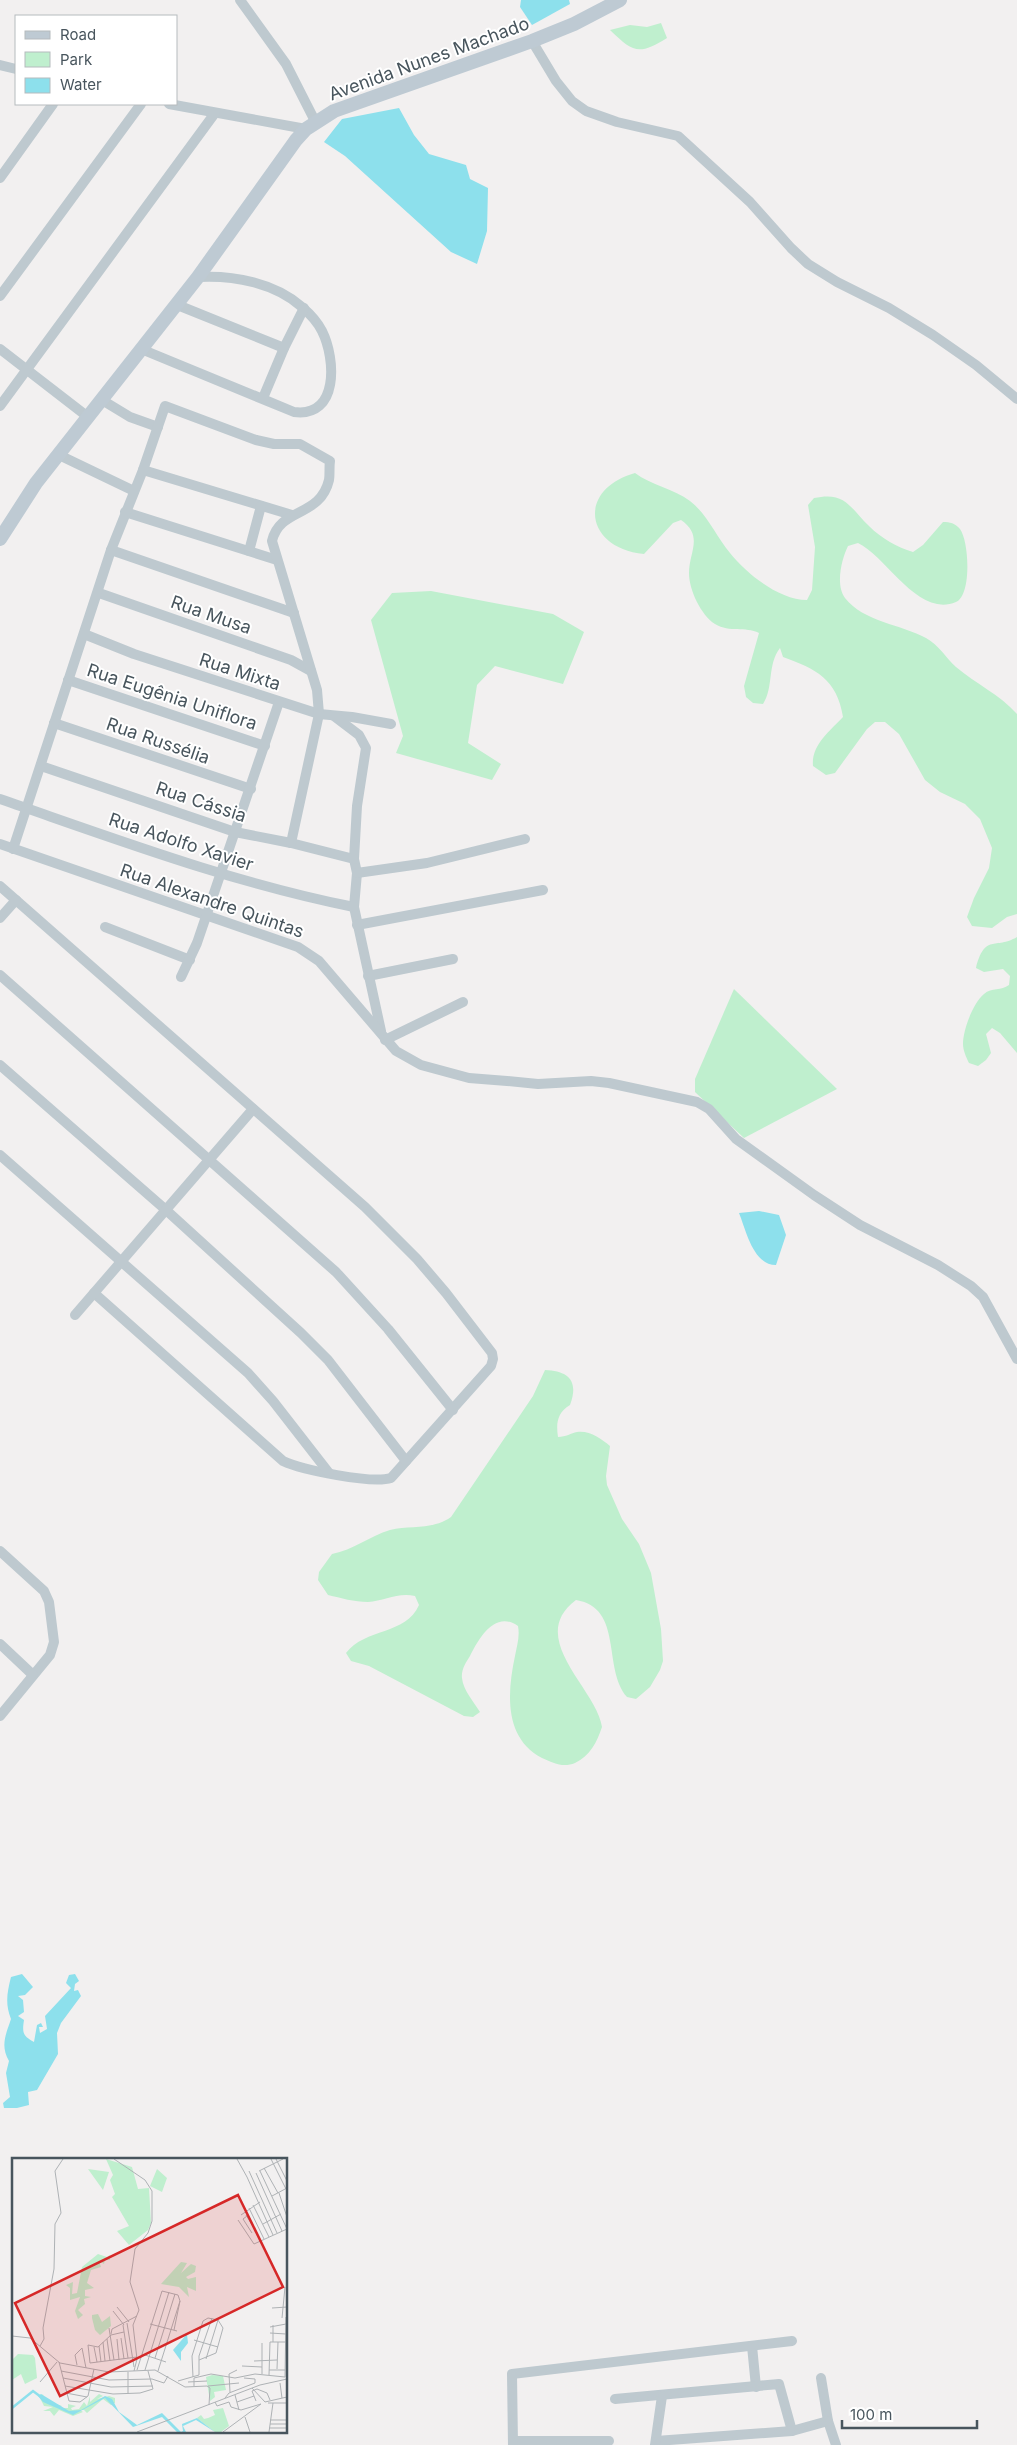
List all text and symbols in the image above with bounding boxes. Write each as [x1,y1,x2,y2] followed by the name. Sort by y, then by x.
[326,12,532,105] street label: Avenida Nunes Machado
[15,15,178,105] legend
[60,25,96,44] text: Road
[60,50,93,69] text: Park
[60,75,102,94] text: Water
[168,591,254,638] street label: Rua Musa
[197,649,283,695] street label: Rua Mixta
[84,659,260,734] street label: Rua Eugênia Uniflora
[104,713,213,768] street label: Rua Russélia
[153,777,249,826] street label: Rua Cássia
[106,808,256,875] street label: Rua Adolfo Xavier
[118,859,307,942] street label: Rua Alexandre Quintas
[12,2158,288,2432] inset map
[842,2398,977,2430] scale bar
[850,2405,892,2424] text: 100 m

